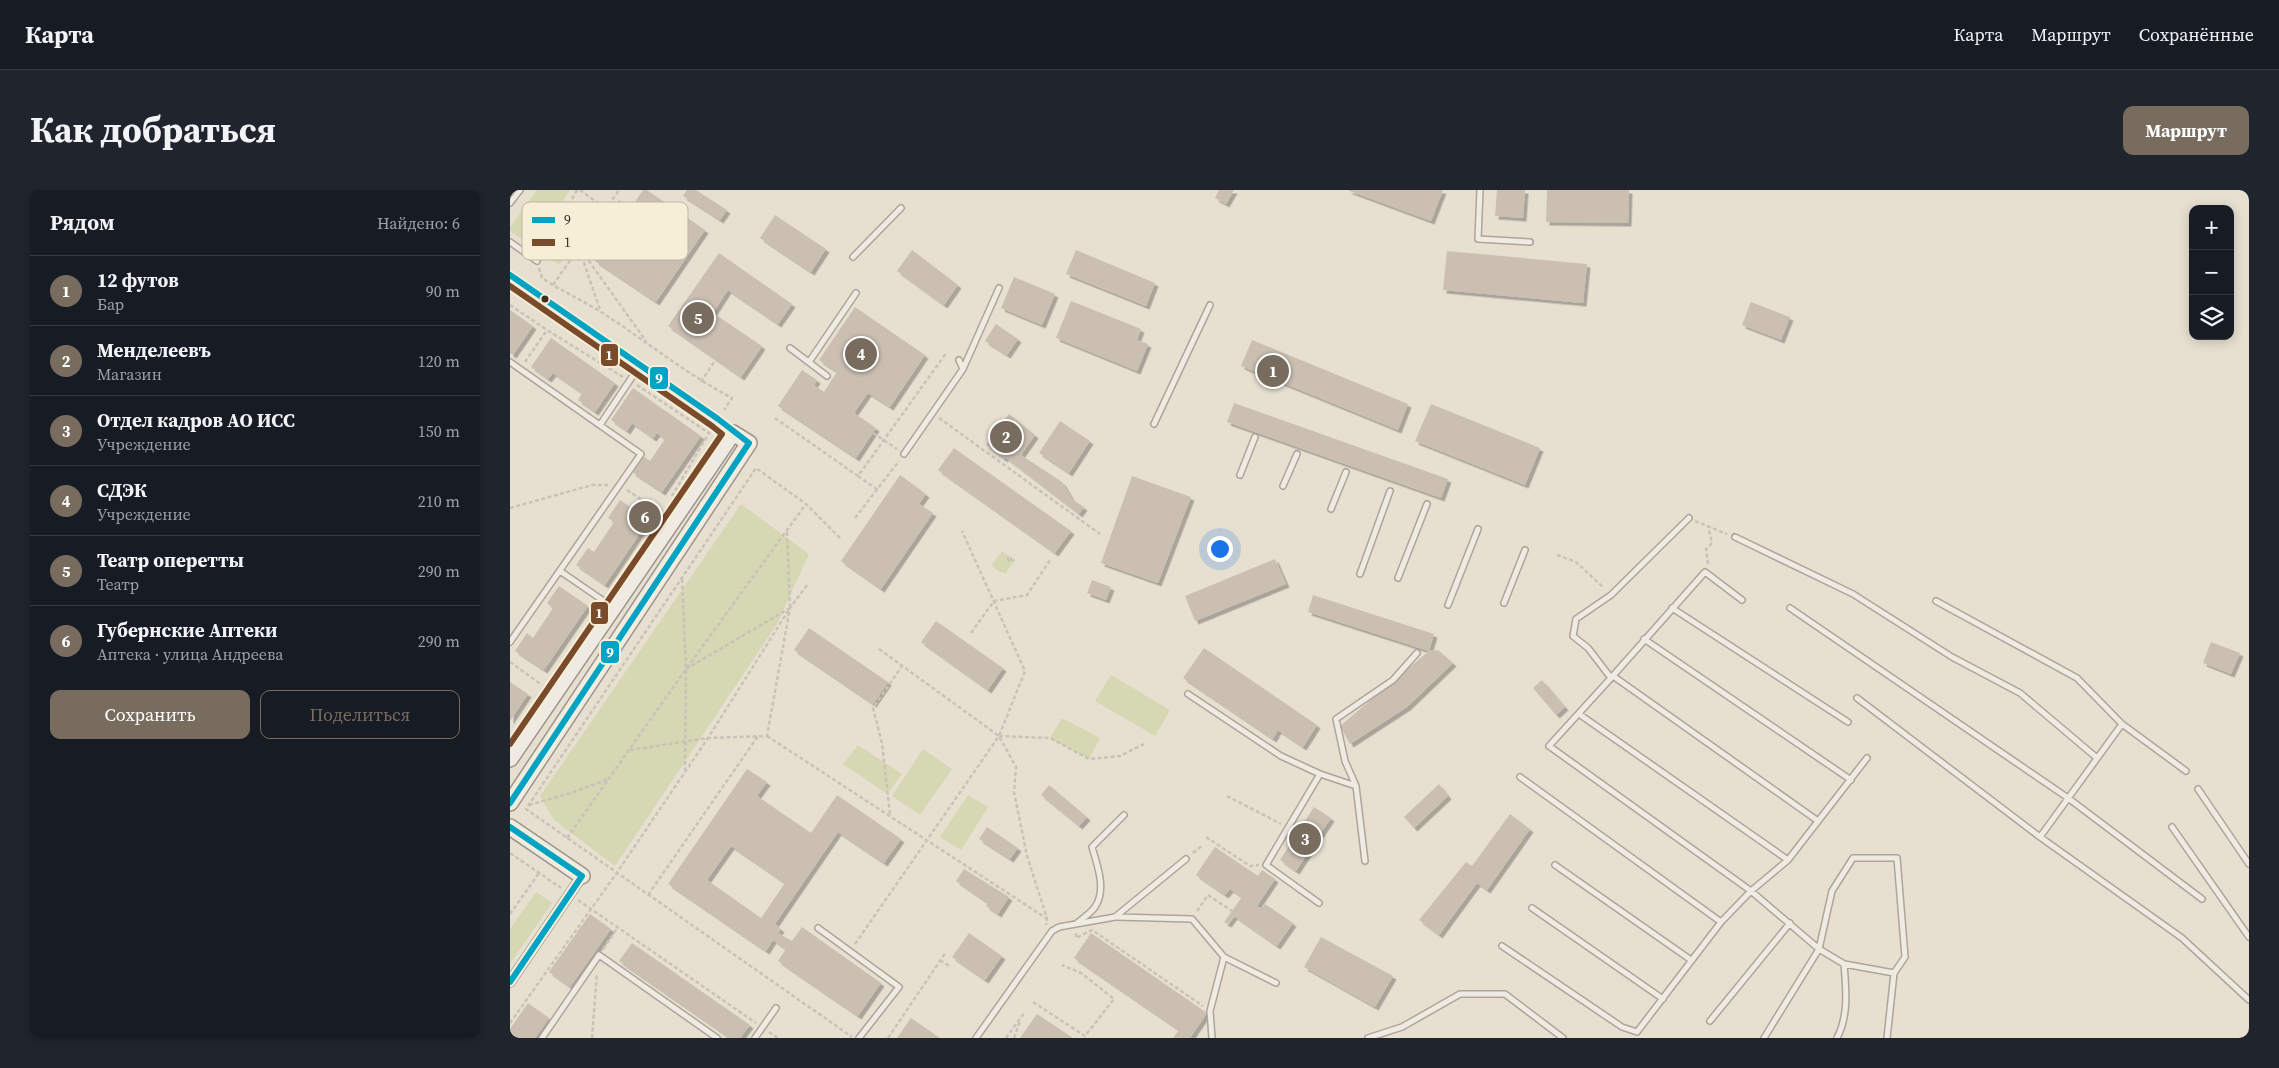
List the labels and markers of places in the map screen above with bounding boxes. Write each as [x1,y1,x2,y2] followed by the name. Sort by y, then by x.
[540,294,550,304] unlabelled marker
[682,299,714,337] pin: 5
[845,335,877,373] pin: 4
[1257,352,1289,390] pin: 1
[990,418,1022,456] pin: 2
[629,498,661,536] pin: 6
[1289,820,1321,858] pin: 3

